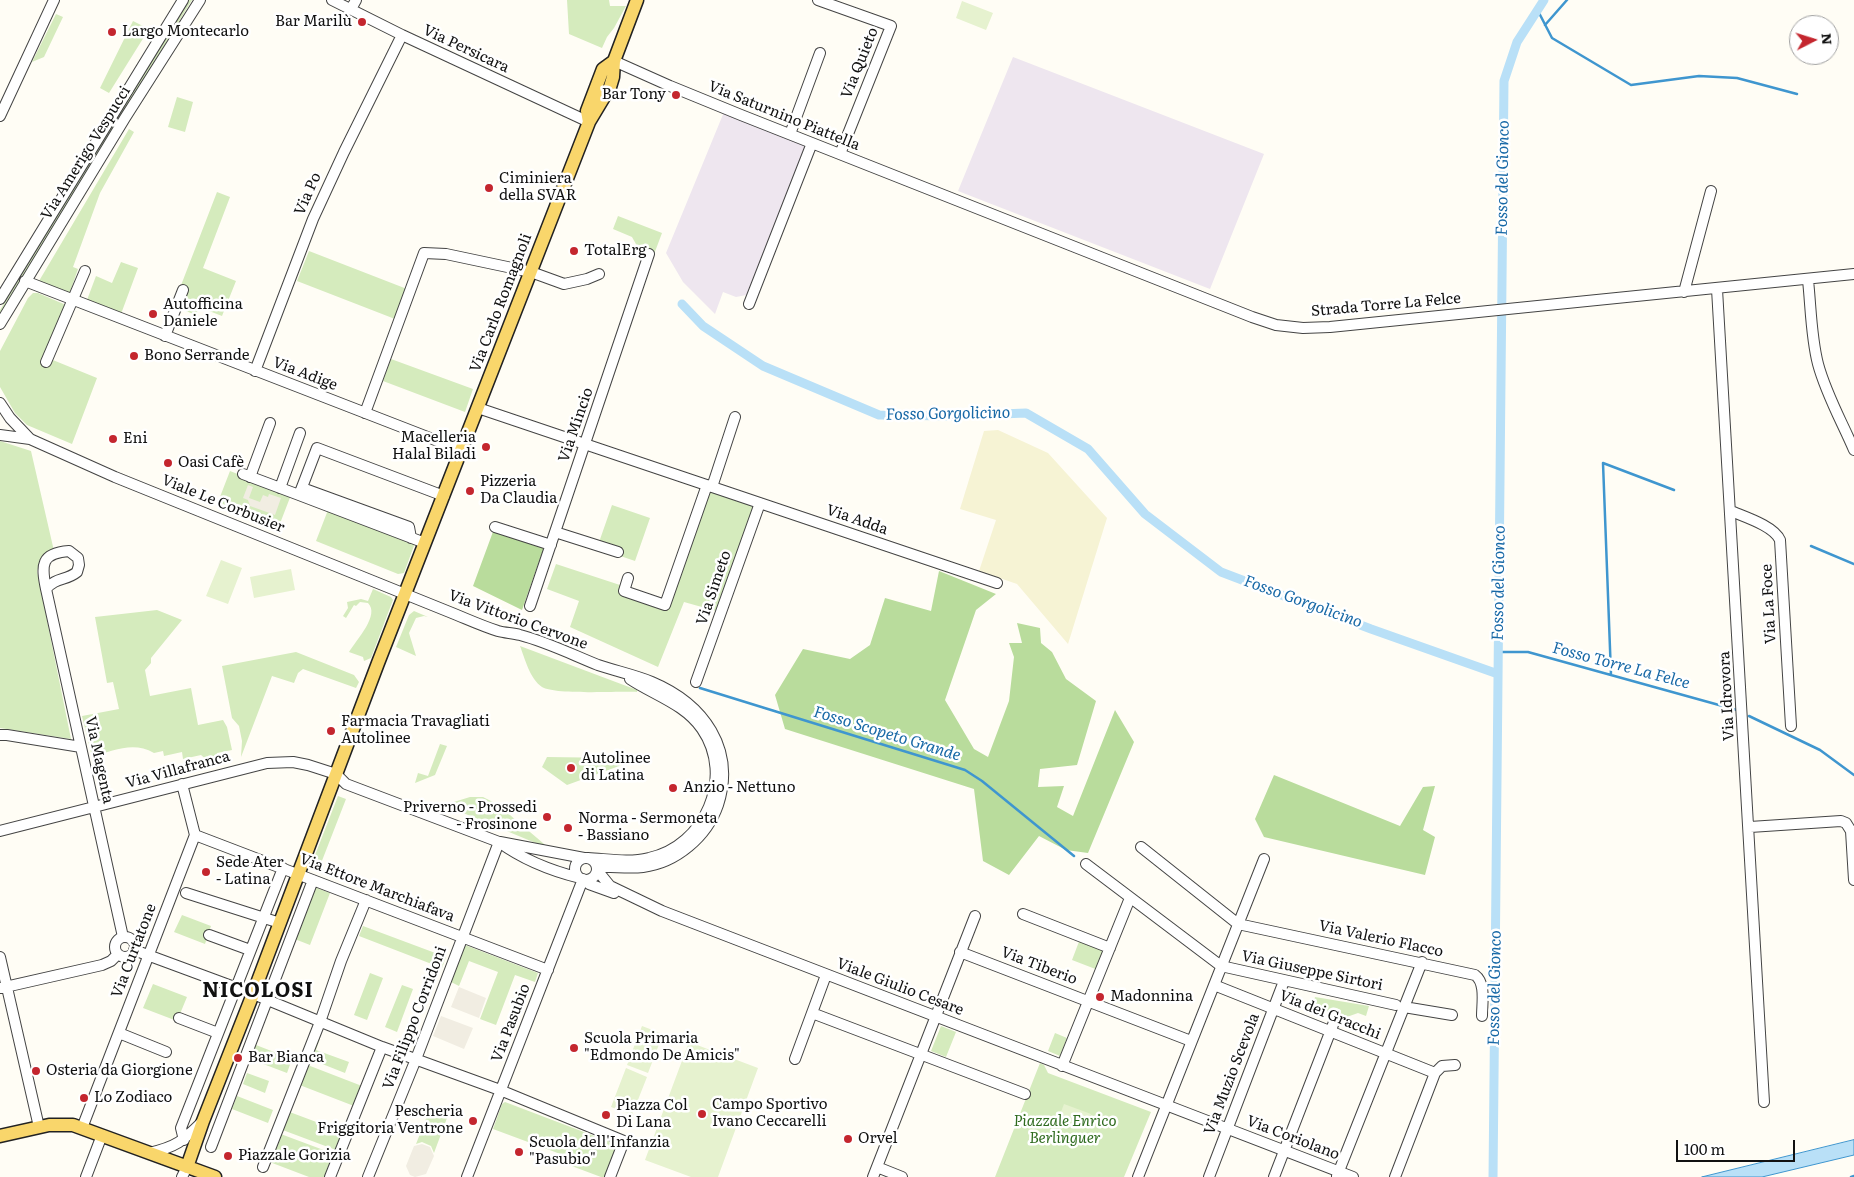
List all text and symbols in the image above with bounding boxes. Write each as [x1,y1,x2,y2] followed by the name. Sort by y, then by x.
[275,13,352,31] place label: Bar Marilù
[1789,15,1839,65] north arrow
[356,16,368,28] marker: Bar Marilù
[420,21,512,77] street label: Via Persicara
[122,23,249,41] place label: Largo Montecarlo
[838,25,882,101] street label: Via Quieto
[106,26,118,38] marker: Largo Montecarlo
[1817,32,1838,46] text: N
[706,77,862,155] street label: Via Saturnino Piattella
[38,83,134,223] street label: Via Amerigo Vespucci
[602,86,666,104] place label: Bar Tony
[670,89,682,101] marker: Bar Tony
[1492,120,1514,236] water label: Fosso del Gionco
[291,170,325,218] street label: Via Po
[499,170,577,205] place label: Ciminiera della SVAR
[483,182,495,194] marker: Ciminiera della SVAR
[466,231,536,375] street label: Via Carlo Romagnoli
[584,242,647,260] place label: TotalErg
[568,245,580,257] marker: TotalErg
[1310,289,1462,321] street label: Strada Torre La Felce
[163,296,243,331] place label: Autofficina Daniele
[147,308,159,320] marker: Autofficina Daniele
[144,347,250,365] place label: Bono Serrande
[128,350,140,362] marker: Bono Serrande
[270,353,340,395] street label: Via Adige
[555,385,597,465] street label: Via Mincio
[886,403,1010,425] water label: Fosso Gorgolicino
[392,429,476,464] place label: Macelleria Halal Biladi
[123,430,147,448] place label: Eni
[107,433,119,445] marker: Eni
[480,441,492,453] marker: Macelleria Halal Biladi
[178,454,244,472] place label: Oasi Cafè
[162,457,174,469] marker: Oasi Cafè
[159,471,287,537] street label: Viale Le Corbusier
[480,473,557,508] place label: Pizzeria Da Claudia
[464,485,476,497] marker: Pizzeria Da Claudia
[824,501,890,539] street label: Via Adda
[1488,525,1510,641] water label: Fosso del Gionco
[693,548,735,628] street label: Via Simeto
[1758,563,1780,645] street label: Via La Foce
[1241,572,1365,632] water label: Fosso Gorgolicino
[446,586,590,654] street label: Via Vittorio Cervone
[1550,638,1692,694] water label: Fosso Torre La Felce
[1716,651,1738,741] street label: Via Idrovora
[811,702,963,766] water label: Fosso Scopeto Grande
[341,713,490,748] place label: Farmacia Travagliati Autolinee
[81,715,117,805] street label: Via Magenta
[325,725,337,737] marker: Farmacia Travagliati Autolinee
[124,747,232,793] street label: Via Villafranca
[581,750,650,785] place label: Autolinee di Latina
[565,762,577,774] marker: Autolinee di Latina
[683,779,795,797] place label: Anzio - Nettuno
[667,782,679,794] marker: Anzio - Nettuno
[403,799,537,834] place label: Priverno - Prossedi - Frosinone
[578,810,718,845] place label: Norma - Sermoneta - Bassiano
[541,811,553,823] marker: Priverno - Prossedi - Frosinone
[562,822,574,834] marker: Norma - Sermoneta - Bassiano
[297,850,457,926] street label: Via Ettore Marchiafava
[216,854,284,889] place label: Sede Ater - Latina
[200,866,212,878] marker: Sede Ater - Latina
[108,901,160,1001] street label: Via Curtatone
[1317,917,1445,961] street label: Via Valerio Flacco
[1484,930,1506,1046] water label: Fosso del Gionco
[998,943,1080,989] street label: Via Tiberio
[379,944,451,1092] street label: Via Filippo Corridoni
[1240,947,1384,995] street label: Via Giuseppe Sirtori
[834,954,966,1020] street label: Viale Giulio Cesare
[201,979,315,1003] district label: NICOLOSI
[488,981,534,1065] street label: Via Pasubio
[1277,986,1383,1044] street label: Via dei Gracchi
[1110,988,1193,1006] place label: Madonnina
[1094,991,1106,1003] marker: Madonnina
[1200,1011,1264,1137] street label: Via Muzio Scevola
[584,1030,740,1065] place label: Scuola Primaria "Edmondo De Amicis"
[568,1042,580,1054] marker: Scuola Primaria "Edmondo De Amicis"
[248,1049,324,1067] place label: Bar Bianca
[232,1052,244,1064] marker: Bar Bianca
[46,1062,193,1080] place label: Osteria da Giorgione
[30,1065,42,1077] marker: Osteria da Giorgione
[94,1089,172,1107] place label: Lo Zodiaco
[78,1092,90,1104] marker: Lo Zodiaco
[712,1096,828,1131] place label: Campo Sportivo Ivano Ceccarelli
[616,1097,688,1132] place label: Piazza Col Di Lana
[317,1103,463,1138] place label: Pescheria Friggitoria Ventrone
[696,1108,708,1120] marker: Campo Sportivo Ivano Ceccarelli
[600,1109,612,1121] marker: Piazza Col Di Lana
[1244,1112,1342,1164] street label: Via Coriolano
[1014,1113,1116,1148] park label: Piazzale Enrico Berlinguer
[467,1115,479,1127] marker: Pescheria Friggitoria Ventrone
[858,1130,898,1148] place label: Orvel
[1679,1130,1798,1162] scale bar
[842,1133,854,1145] marker: Orvel
[529,1134,670,1169] place label: Scuola dell'Infanzia "Pasubio"
[1684,1137,1725,1160] text: 100 m
[513,1146,525,1158] marker: Scuola dell'Infanzia "Pasubio"
[238,1147,351,1165] place label: Piazzale Gorizia
[222,1150,234,1162] marker: Piazzale Gorizia

